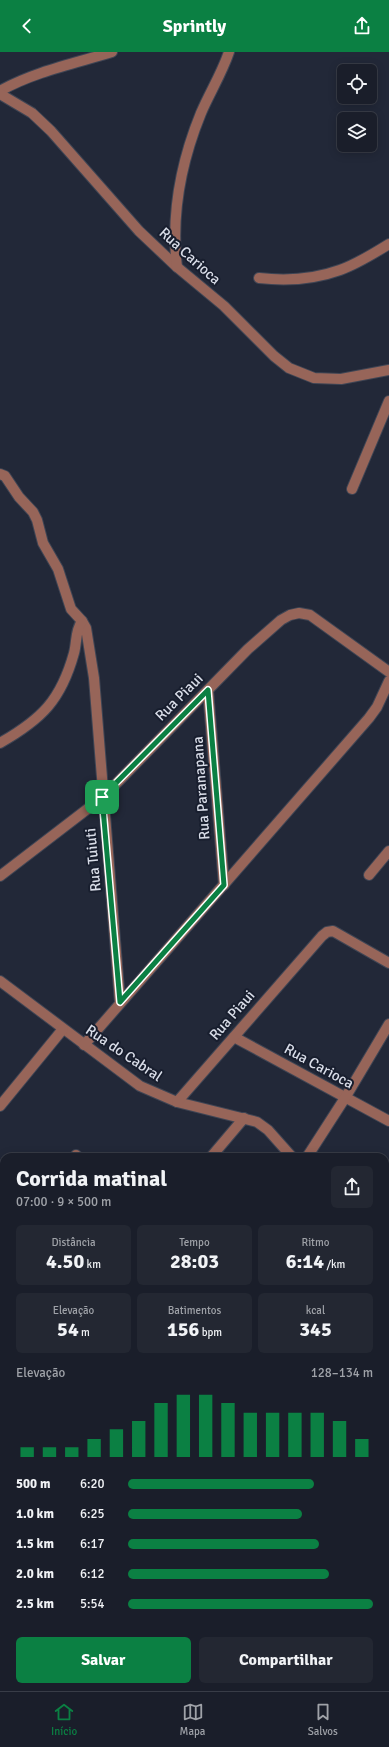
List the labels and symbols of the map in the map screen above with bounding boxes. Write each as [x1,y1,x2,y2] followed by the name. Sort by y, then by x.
[155,224,225,288] street label: Rua Carioca
[151,669,207,725] street label: Rua Piaui
[188,736,214,840] street label: Rua Paranapana
[85,780,119,814] pin
[81,827,105,893] street label: Rua Tuiuti
[205,986,259,1044] street label: Rua Piaui
[82,1021,166,1085] street label: Rua do Cabral
[281,1040,357,1092] street label: Rua Carioca

